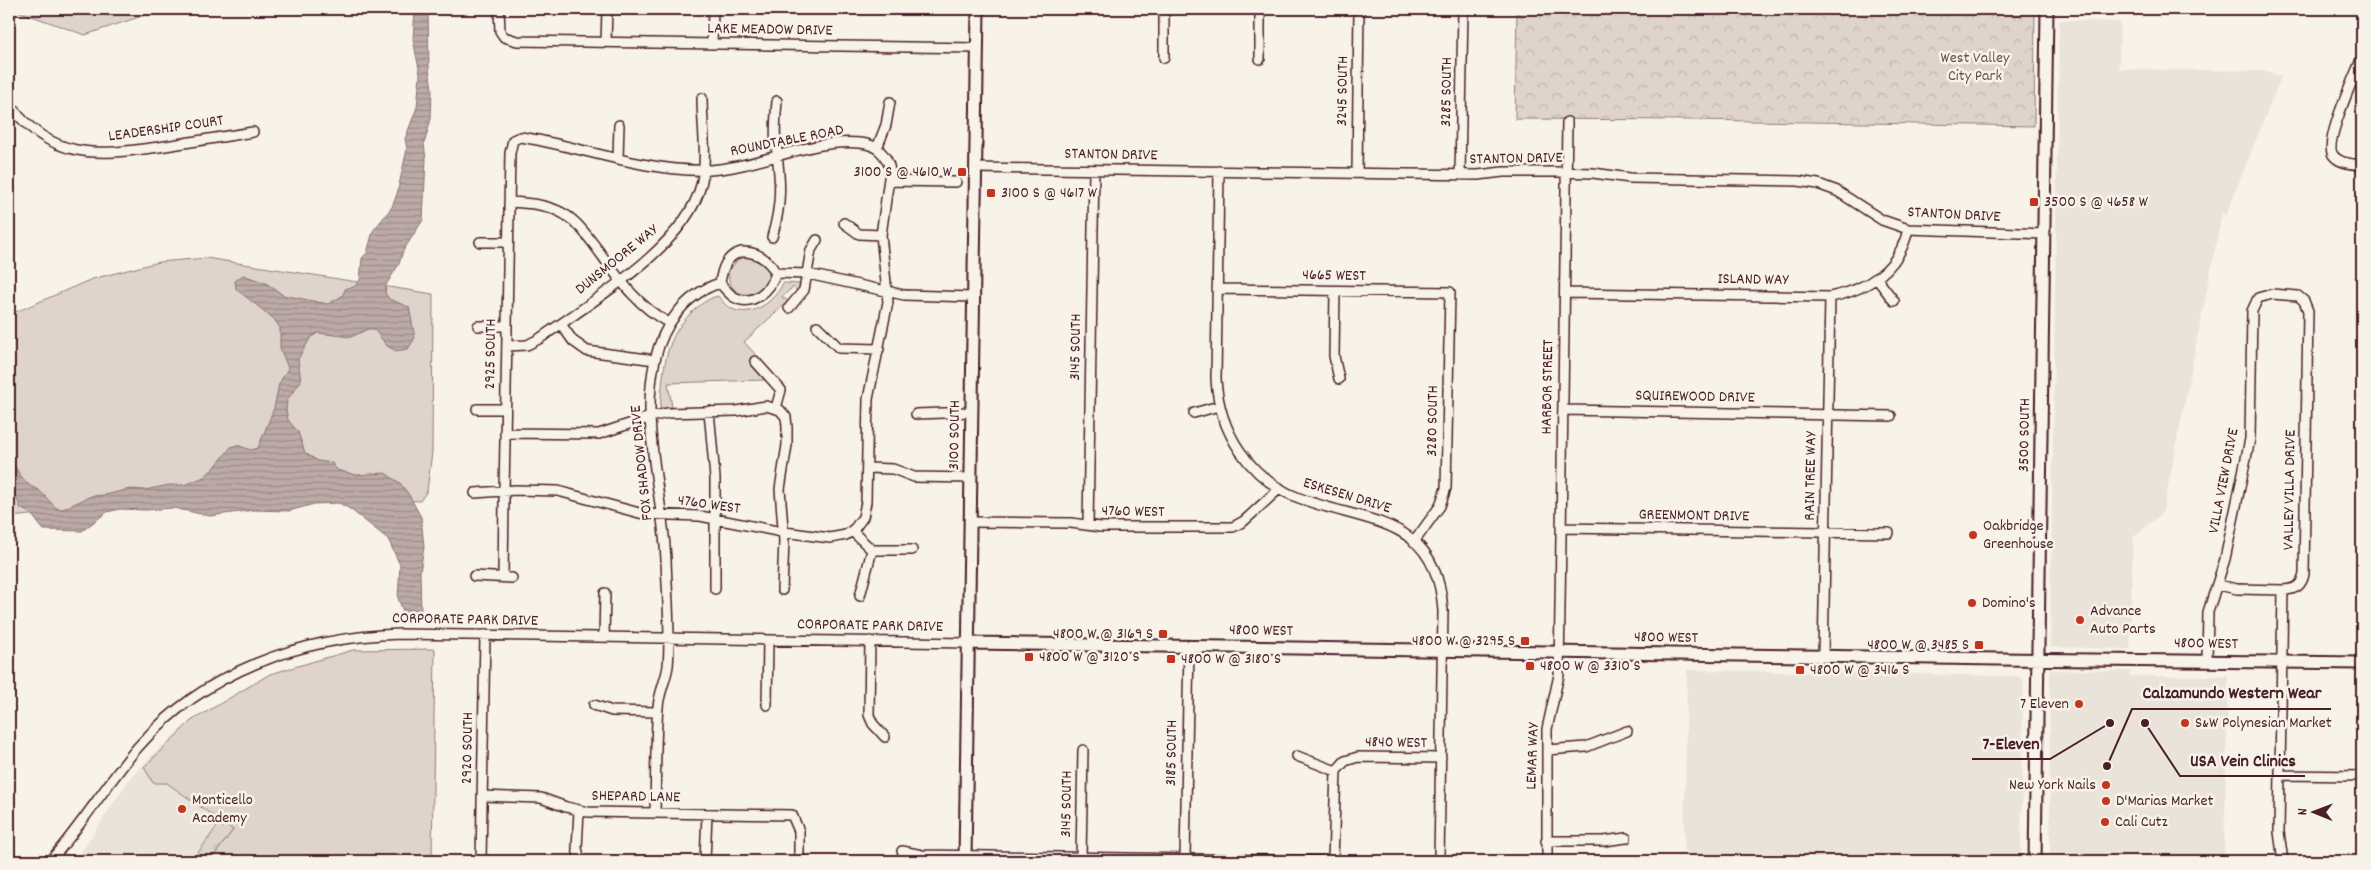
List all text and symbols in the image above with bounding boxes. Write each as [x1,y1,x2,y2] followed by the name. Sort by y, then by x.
[707,17,834,43] street label: LAKE MEADOW DRIVE
[1941,47,2010,88] park label: West Valley City Park
[1331,56,1355,126] street label: 3245 SOUTH
[1435,57,1459,127] street label: 3285 SOUTH
[107,109,226,148] street label: LEADERSHIP COURT
[728,119,846,163] street label: ROUNDTABLE ROAD
[1064,143,1159,167] street label: STANTON DRIVE
[1469,147,1564,171] street label: STANTON DRIVE
[854,161,953,184] place label: 3100 S @ 4610 W
[956,166,968,178] marker: 3100 S @ 4610 W
[1001,182,1098,205] place label: 3100 S @ 4617 W
[985,187,997,199] marker: 3100 S @ 4617 W
[2044,191,2149,214] place label: 3500 S @ 4658 W
[2028,196,2040,208] marker: 3500 S @ 4658 W
[1907,201,2002,229] street label: STANTON DRIVE
[570,219,664,301] street label: DUNSMOORE WAY
[1302,264,1366,288] street label: 4665 WEST
[1717,268,1790,292] street label: ISLAND WAY
[1064,313,1088,381] street label: 3145 SOUTH
[479,318,503,390] street label: 2925 SOUTH
[1536,339,1560,435] street label: HARBOR STREET
[1635,384,1756,410] street label: SQUIREWOOD DRIVE
[1421,385,1445,457] street label: 3280 SOUTH
[2013,398,2037,472] street label: 3500 SOUTH
[943,400,967,470] street label: 3100 SOUTH
[624,403,659,522] street label: FOX SHADOW DRIVE
[2203,426,2246,536] street label: VILLA VIEW DRIVE
[2277,429,2303,550] street label: VALLEY VILLA DRIVE
[1799,430,1823,521] street label: RAIN TREE WAY
[1300,472,1394,520] street label: ESKESEN DRIVE
[676,489,742,521] street label: 4760 WEST
[1101,500,1165,524] street label: 4760 WEST
[1638,504,1750,528] street label: GREENMONT DRIVE
[1983,515,2054,556] place label: Oakbridge Greenhouse
[1967,529,1979,541] marker: Oakbridge Greenhouse
[1982,592,2036,615] place label: Domino's
[1966,597,1978,609] marker: Domino's
[2090,600,2156,641] place label: Advance Auto Parts
[392,607,539,633] street label: CORPORATE PARK DRIVE
[797,613,944,639] street label: CORPORATE PARK DRIVE
[2074,614,2086,626] marker: Advance Auto Parts
[1229,619,1294,643] street label: 4800 WEST
[1053,623,1153,646] place label: 4800 W @ 3169 S
[1634,626,1699,650] street label: 4800 WEST
[1157,628,1169,640] marker: 4800 W @ 3169 S
[1412,630,1515,653] place label: 4800 W @ 3295 S
[2174,632,2239,656] street label: 4800 WEST
[1867,634,1969,657] place label: 4800 W @ 3485 S
[1519,635,1531,647] marker: 4800 W @ 3295 S
[1973,639,1985,651] marker: 4800 W @ 3485 S
[1039,646,1140,669] place label: 4800 W @ 3120 S
[1181,648,1281,671] place label: 4800 W @ 3180 S
[1023,651,1035,663] marker: 4800 W @ 3120 S
[1165,653,1177,665] marker: 4800 W @ 3180 S
[1540,655,1641,678] place label: 4800 W @ 3310 S
[1810,659,1909,682] place label: 4800 W @ 3416 S
[1524,660,1536,672] marker: 4800 W @ 3310 S
[1794,664,1806,676] marker: 4800 W @ 3416 S
[2132,676,2331,709] callout: Calzamundo Western Wear
[2143,682,2322,707] text: Calzamundo Western Wear
[2020,693,2069,716] place label: 7 Eleven
[2073,698,2085,710] marker: 7 Eleven
[456,712,480,784] street label: 2920 SOUTH
[2195,712,2332,735] place label: S&W Polynesian Market
[2179,717,2191,729] marker: S&W Polynesian Market
[1160,719,1184,787] street label: 3185 SOUTH
[1520,721,1546,790] street label: LEMAR WAY
[1972,726,2050,759] callout: 7-Eleven
[1365,731,1428,755] street label: 4840 WEST
[1982,733,2040,758] text: 7-Eleven
[2180,743,2305,776] callout: USA Vein Clinics
[2190,750,2296,775] text: USA Vein Clinics
[1055,770,1079,838] street label: 3145 SOUTH
[2009,774,2096,797] place label: New York Nails
[2100,779,2112,791] marker: New York Nails
[591,785,681,809] street label: SHEPARD LANE
[2288,788,2338,838] north arrow
[192,789,253,830] place label: Monticello Academy
[2116,790,2213,813] place label: D'Marias Market
[2100,795,2112,807] marker: D'Marias Market
[176,803,188,815] marker: Monticello Academy
[2293,808,2313,815] text: N
[2115,811,2168,834] place label: Cali Cutz
[2099,816,2111,828] marker: Cali Cutz

